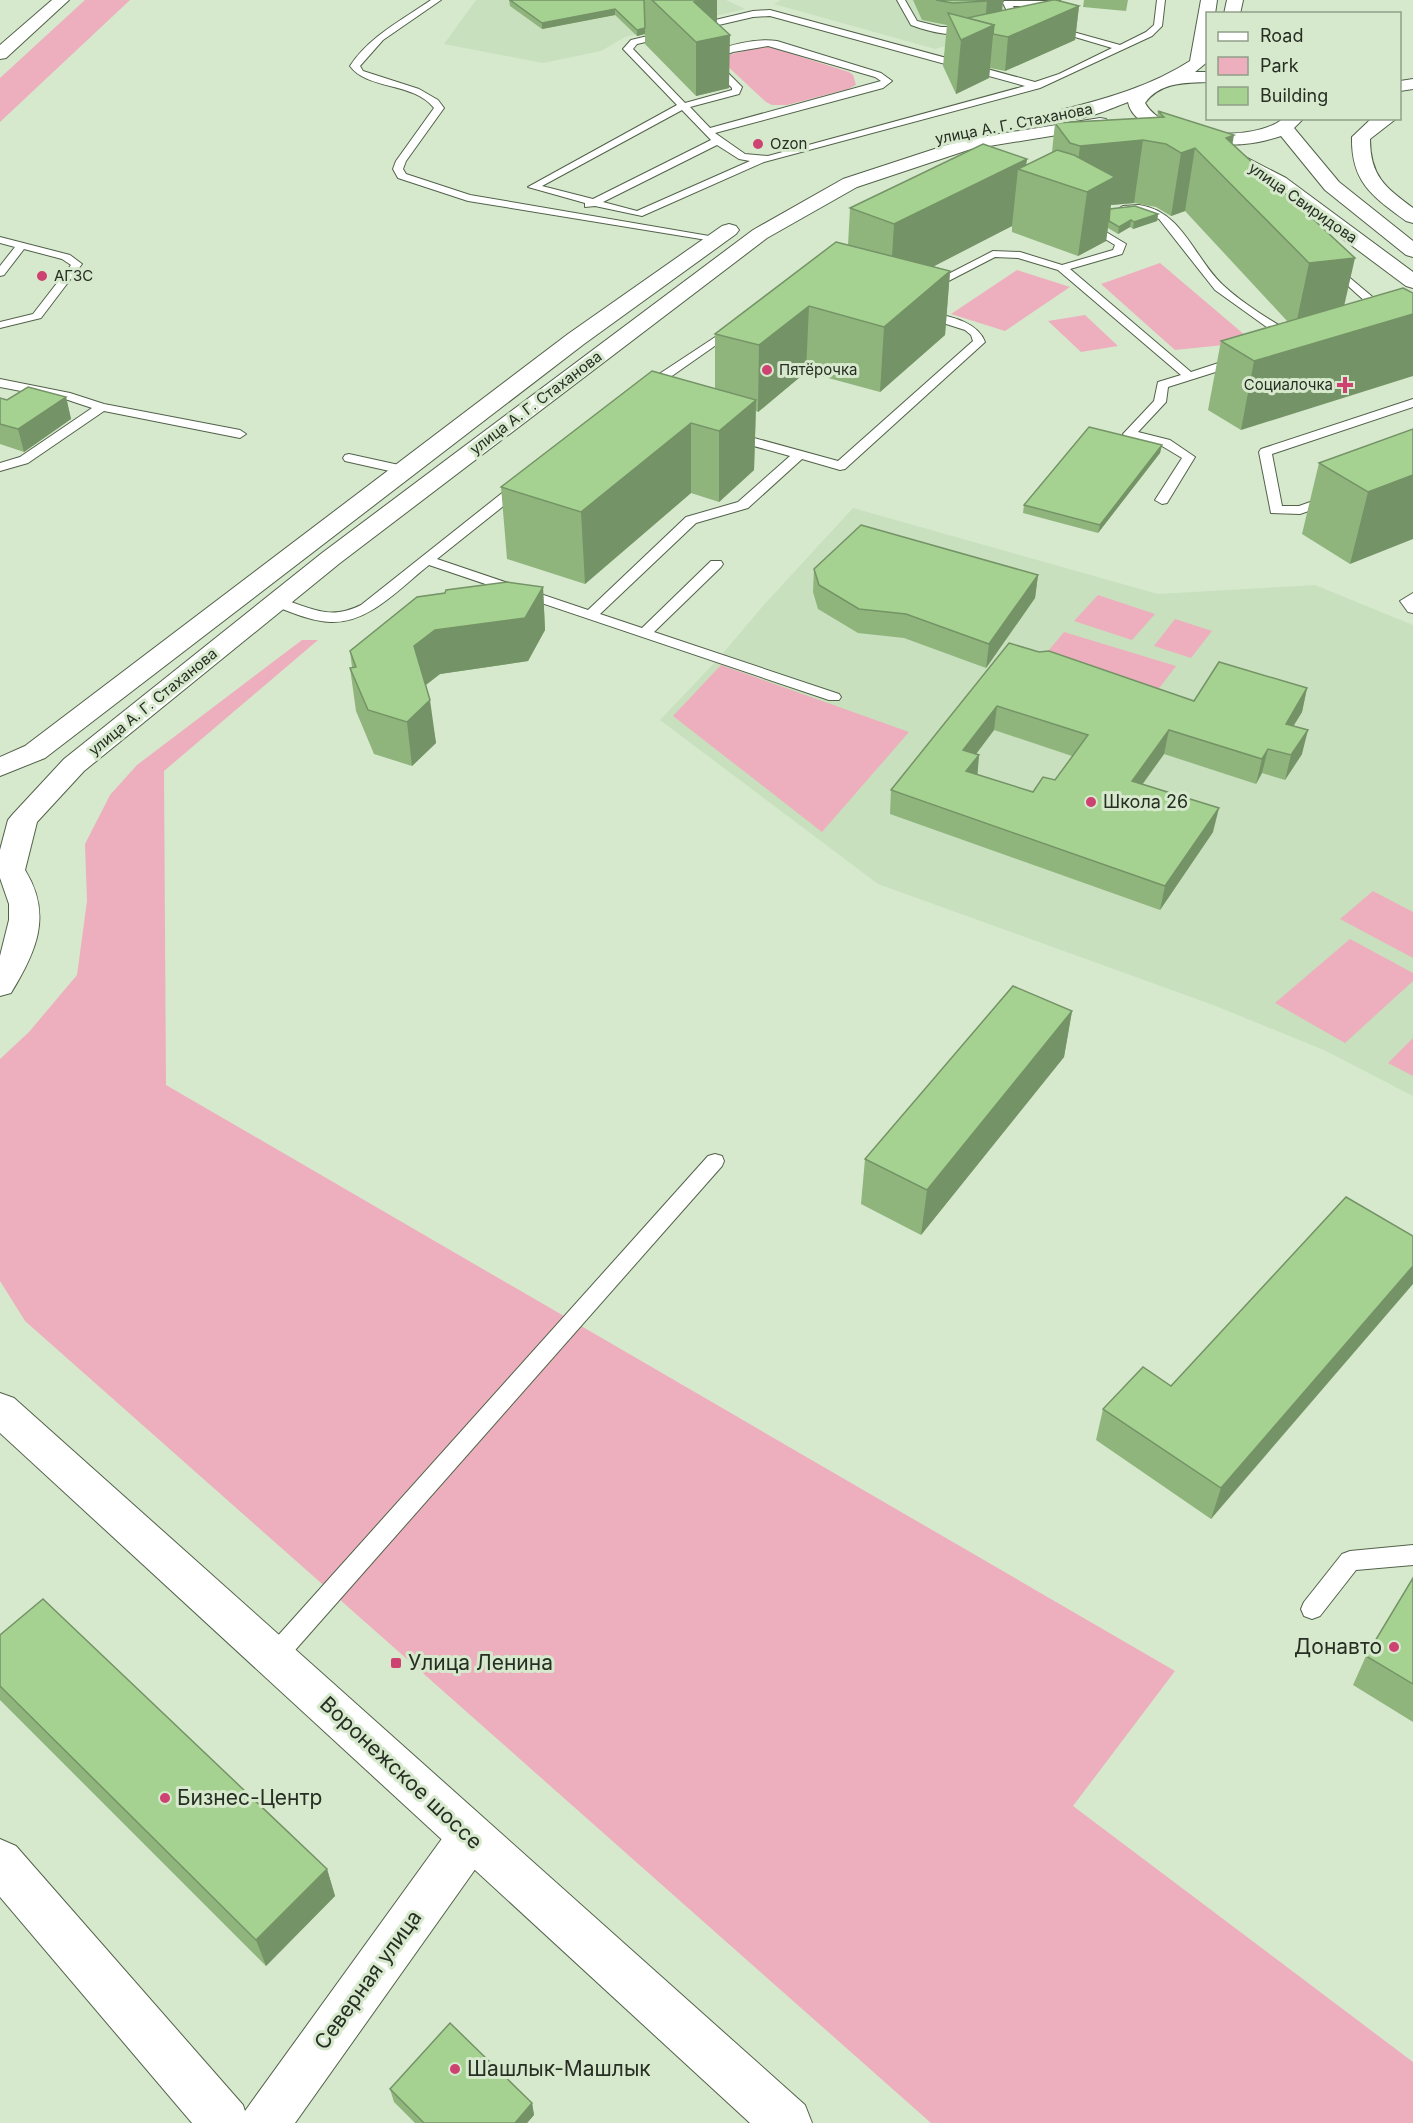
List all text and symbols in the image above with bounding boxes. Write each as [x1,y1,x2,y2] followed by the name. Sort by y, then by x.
[1206,12,1401,120] legend
[1260,25,1303,46] text: Road
[1260,55,1299,76] text: Park
[1260,85,1328,106] text: Building
[933,99,1094,148] street label: улица А. Г. Стаханова
[770,134,807,153] place label: Ozon
[751,137,765,151] marker: Ozon
[1245,158,1361,247] street label: улица Свиридова
[54,266,93,285] place label: АГЗС
[35,269,49,283] marker: АГЗС
[466,347,605,458] street label: улица А. Г. Стаханова
[779,360,858,379] place label: Пятёрочка
[760,363,774,377] marker: Пятёрочка
[1244,375,1333,394] place label: Социалочка
[1338,378,1352,392] marker: Социалочка
[84,644,221,759] street label: улица А. Г. Стаханова
[1103,791,1188,812] place label: Школа 26
[1084,795,1098,809] marker: Школа 26
[1294,1634,1382,1659] place label: Донавто
[1387,1640,1401,1654] marker: Донавто
[408,1650,553,1675] place label: Улица Ленина
[389,1656,403,1670] marker: Улица Ленина
[315,1691,487,1854] street label: Воронежское шоссе
[177,1785,322,1810] place label: Бизнес-Центр
[158,1791,172,1805] marker: Бизнес-Центр
[309,1905,426,2054] street label: Северная улица
[467,2056,651,2081] place label: Шашлык-Машлык
[448,2062,462,2076] marker: Шашлык-Машлык

